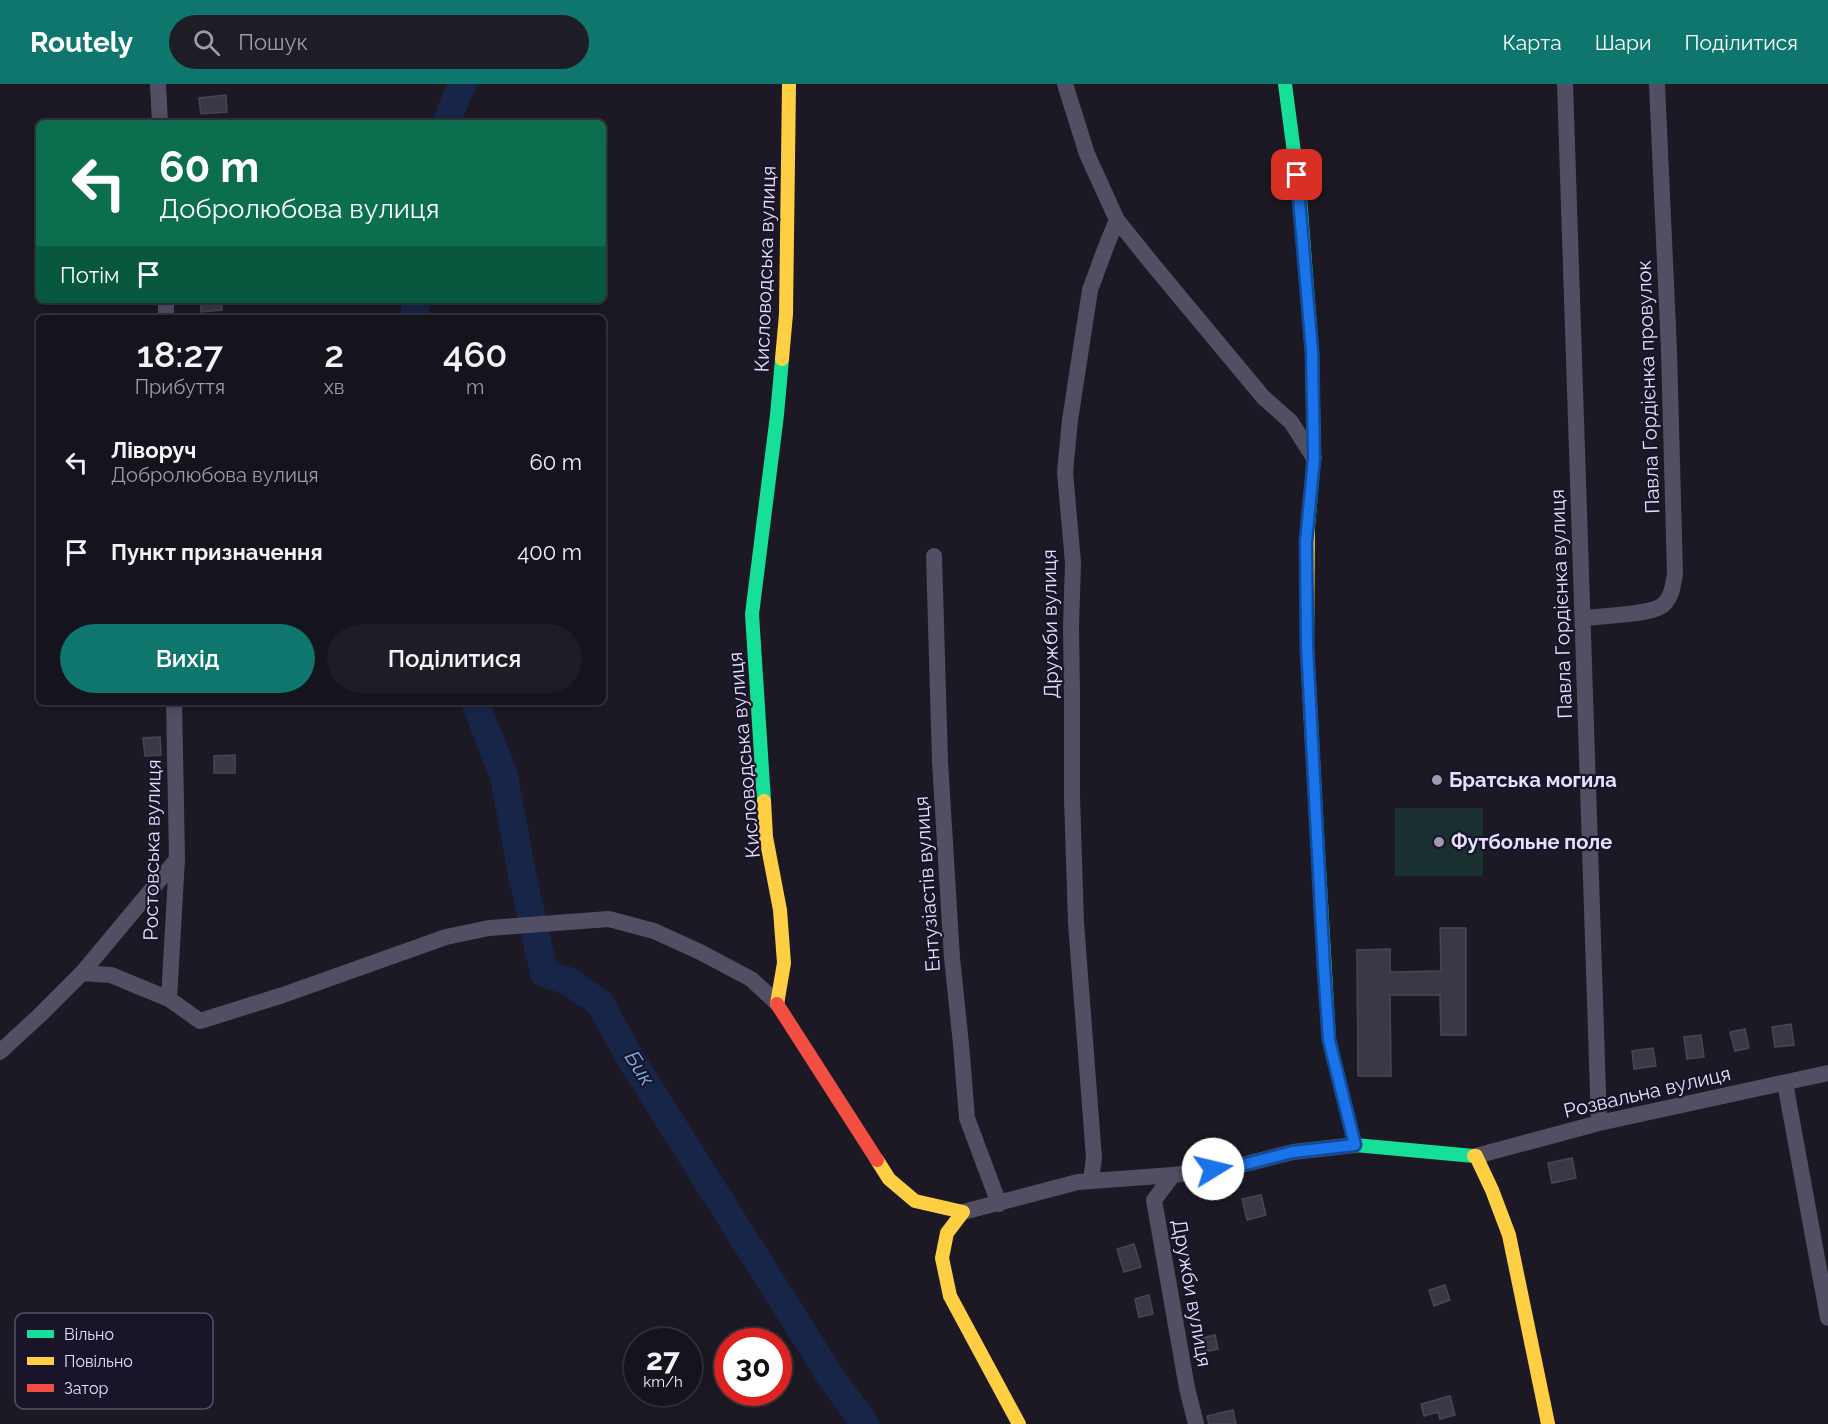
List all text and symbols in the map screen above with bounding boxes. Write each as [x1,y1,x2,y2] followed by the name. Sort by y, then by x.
[169,15,589,69] search box
[30,26,133,59] text: Routely
[190,26,223,59] icon: search
[238,29,308,55] text: Пошук
[1503,30,1562,55] text: Карта
[1595,30,1652,55] text: Шари
[1685,30,1798,55] text: Поділитися
[159,143,259,192] text: 60 m
[60,144,138,222] icon: left
[1271,149,1322,200] pin
[1280,158,1313,191] icon: arrive
[749,165,781,373] street label: Кисловодська вулиця
[159,193,439,224] text: Добролюбова вулиця
[132,258,165,291] icon: arrive
[1632,260,1664,514] street label: Павла Гордієнка провулок
[60,262,120,288] text: Потім
[137,333,223,375] text: 18:27
[324,333,344,375] text: 2
[443,333,507,375] text: 460
[135,375,225,399] text: Прибуття
[324,375,344,399] text: хв
[466,375,484,399] text: m
[111,437,196,463] text: Ліворуч
[60,446,93,479] icon: left
[529,449,582,475] text: 60 m
[111,463,319,487] text: Добролюбова вулиця
[1545,489,1577,719] street label: Павла Гордієнка вулиця
[60,536,93,569] icon: arrive
[111,539,323,565] text: Пункт призначення
[517,539,582,565] text: 400 m
[1037,549,1063,699] street label: Дружби вулиця
[60,624,315,693] button: Вихід
[327,624,582,693] button: Поділитися
[723,651,765,859] street label: Кисловодська вулиця
[138,759,166,941] street label: Ростовська вулиця
[1449,768,1617,792] place label: Братська могила
[1430,773,1444,787] marker: Братська могила
[909,795,945,973] street label: Ентузіастів вулиця
[1451,830,1612,854] place label: Футбольне поле
[1432,835,1446,849] marker: Футбольне поле
[620,1046,661,1090] water label: Бик
[1561,1061,1733,1123] street label: Розвальна вулиця
[1181,1137,1245,1201] position arrow
[1167,1217,1217,1369] street label: Дружби вулиця
[15,1313,213,1409] legend
[64,1325,114,1344] text: Вільно
[714,1328,792,1406] speed limit sign: 30
[646,1342,680,1377] text: 27
[64,1352,133,1371] text: Повільно
[643,1373,683,1391] text: km/h
[64,1379,108,1398] text: Затор

